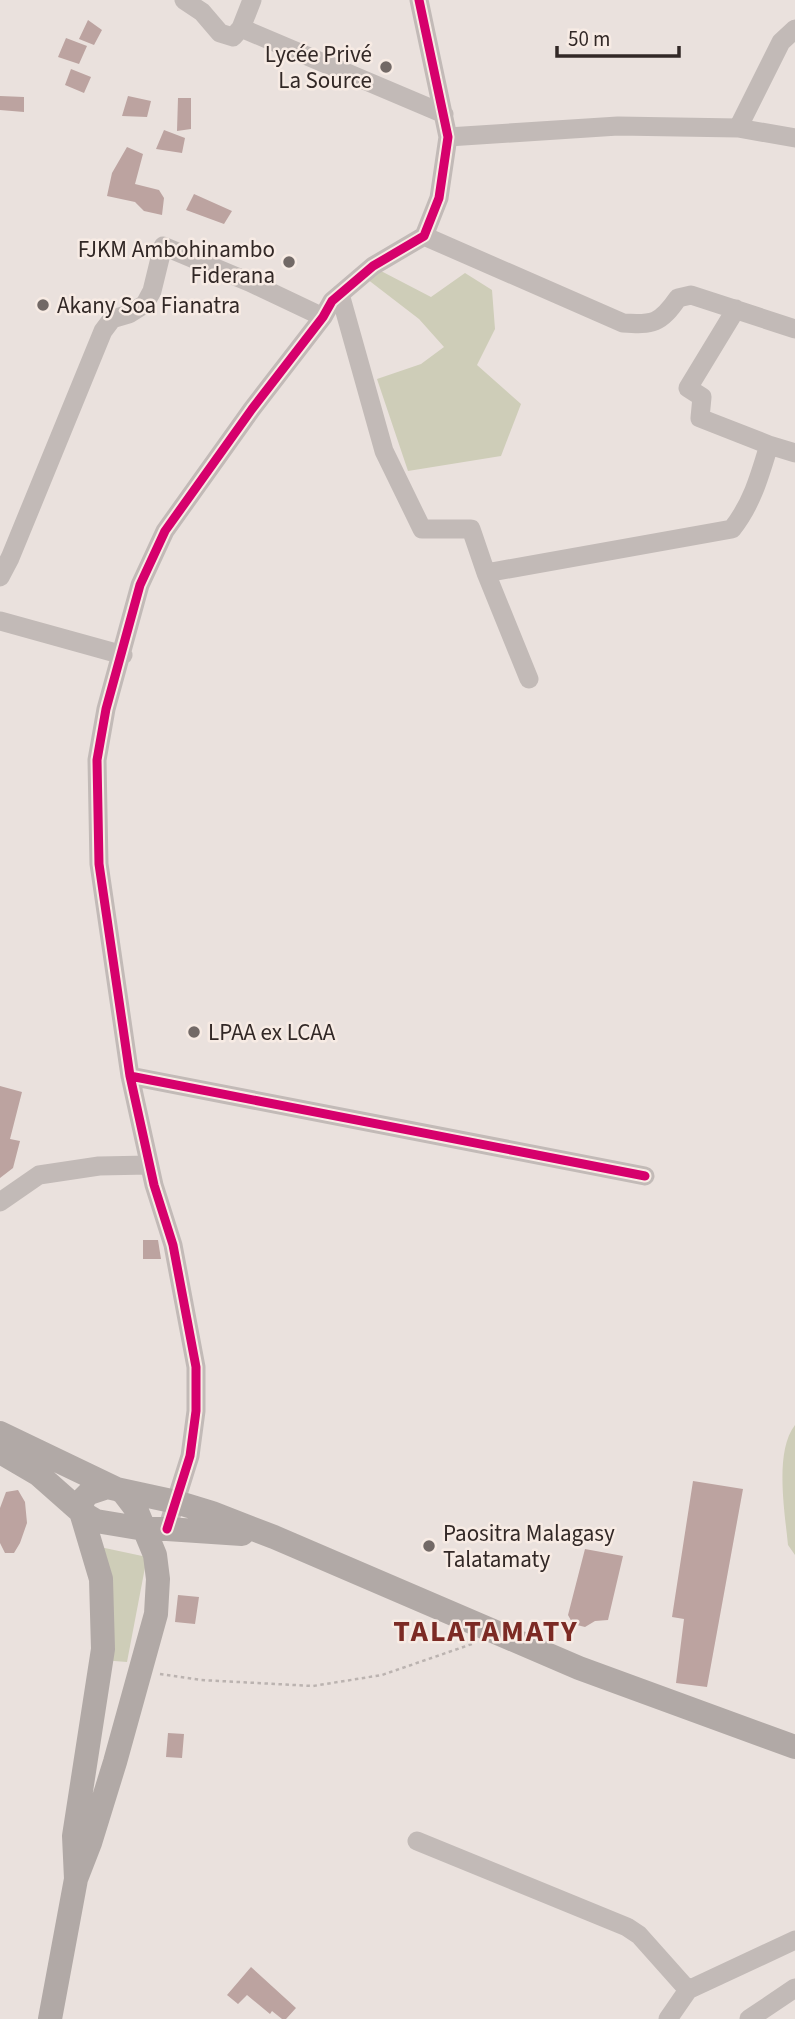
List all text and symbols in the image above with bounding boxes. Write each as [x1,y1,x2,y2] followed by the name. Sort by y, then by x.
[557,14,680,58] scale bar
[568,24,610,54] text: 50 m
[265,38,372,97] place label: Lycée Privé La Source
[378,59,394,75] marker: Lycée Privé La Source
[78,233,275,292] place label: FJKM Ambohinambo Fiderana
[281,254,297,270] marker: FJKM Ambohinambo Fiderana
[57,289,240,322] place label: Akany Soa Fianatra
[35,297,51,313] marker: Akany Soa Fianatra
[208,1016,336,1049] place label: LPAA ex LCAA
[186,1024,202,1040] marker: LPAA ex LCAA
[443,1517,615,1576] place label: Paositra Malagasy Talatamaty
[421,1538,437,1554] marker: Paositra Malagasy Talatamaty
[393,1610,579,1653] district label: TALATAMATY

